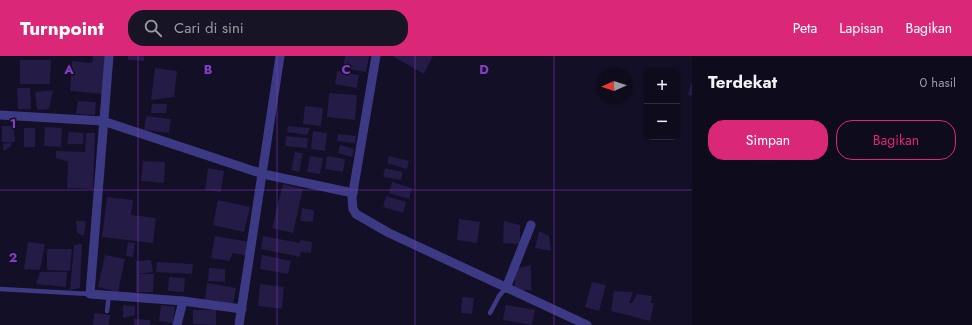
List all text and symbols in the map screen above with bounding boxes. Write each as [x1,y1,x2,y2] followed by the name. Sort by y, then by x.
[128,10,408,46] search box
[20,15,104,42] text: Turnpoint
[142,17,164,39] icon: search
[174,17,244,39] text: Cari di sini
[793,18,817,38] text: Peta
[839,18,884,38] text: Lapisan
[906,18,952,38] text: Bagikan
[63,60,74,79] text: A
[204,60,213,79] text: B
[341,60,351,79] text: C
[479,60,489,79] text: D
[596,68,632,104] north arrow
[644,68,680,140] map controls
[644,68,680,104] button: +
[708,70,777,94] text: Terdekat
[920,73,956,92] text: 0 hasil
[644,104,680,140] button: −
[10,114,16,133] text: 1
[708,120,828,160] button: Simpan
[836,120,956,160] button: Bagikan
[9,248,17,267] text: 2

